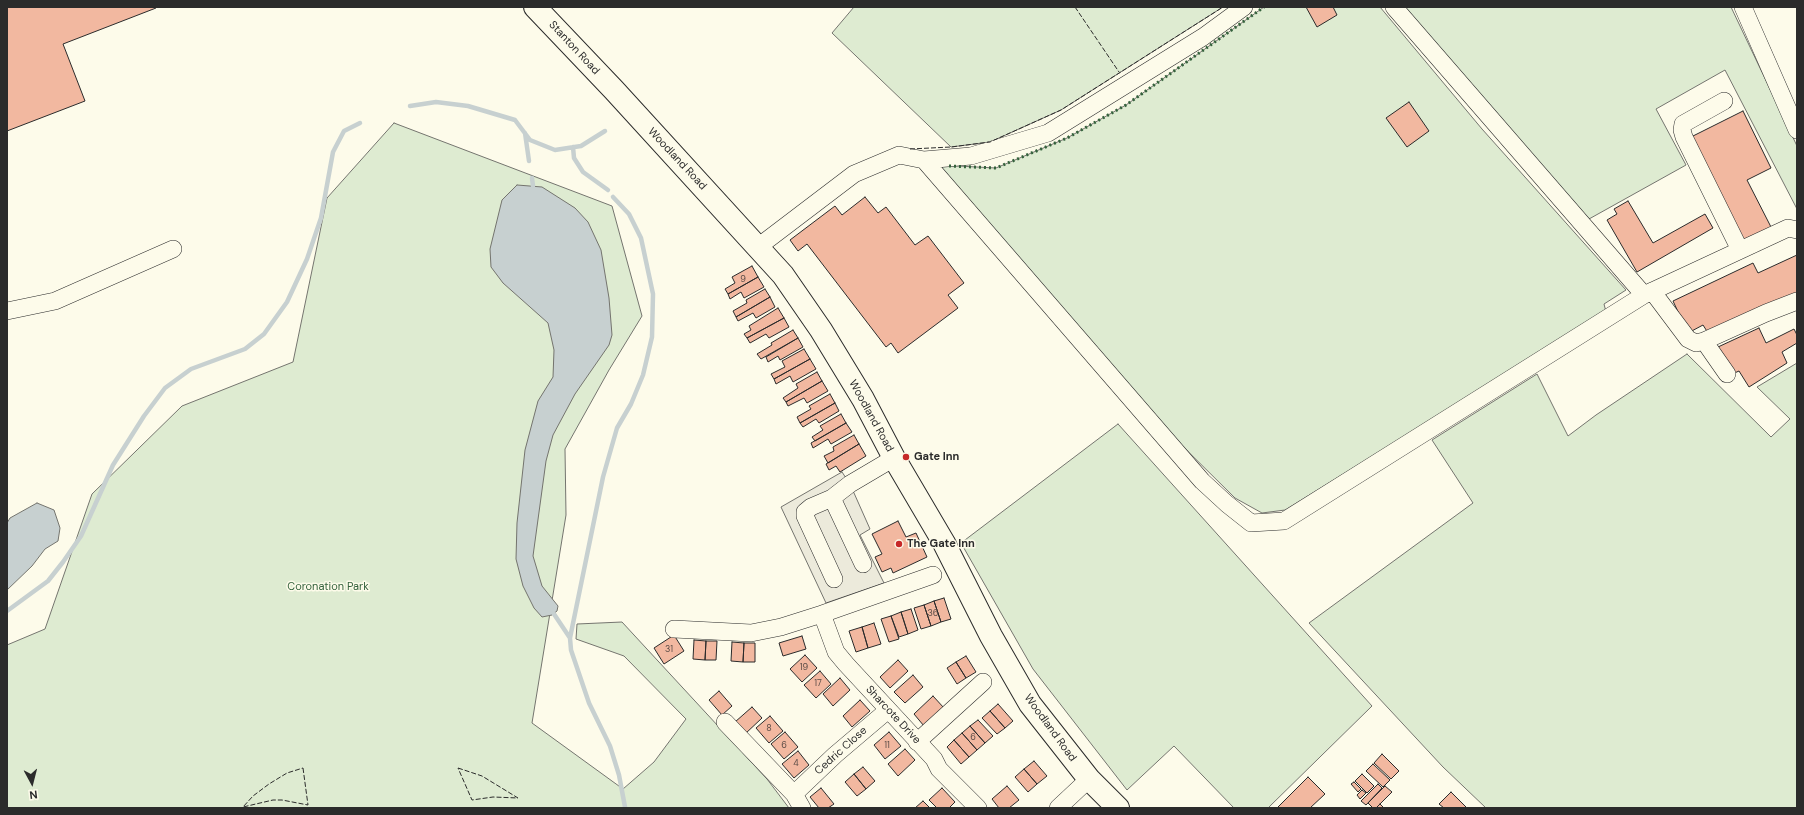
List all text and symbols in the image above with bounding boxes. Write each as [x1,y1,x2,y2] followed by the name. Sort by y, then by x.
[546,18,602,78] street label: Stanton Road
[645,125,709,193] street label: Woodland Road
[740,275,746,285] house number: 9
[846,378,896,454] street label: Woodland Road
[914,450,959,464] place label: Gate Inn
[901,452,911,462] marker: Gate Inn
[907,537,975,551] place label: The Gate Inn
[894,539,904,549] marker: The Gate Inn
[287,580,369,594] park label: Coronation Park
[928,609,938,619] house number: 36
[665,645,673,655] house number: 31
[800,663,808,673] house number: 19
[814,679,822,689] house number: 17
[863,683,923,747] street label: Sharcote Drive
[1021,692,1079,764] street label: Woodland Road
[766,724,772,734] house number: 8
[812,724,870,778] street label: Cedric Close
[970,733,976,743] house number: 6
[781,741,787,751] house number: 6
[884,741,890,751] house number: 11
[793,759,799,769] house number: 4
[12,763,52,803] north arrow
[29,787,38,802] text: N

